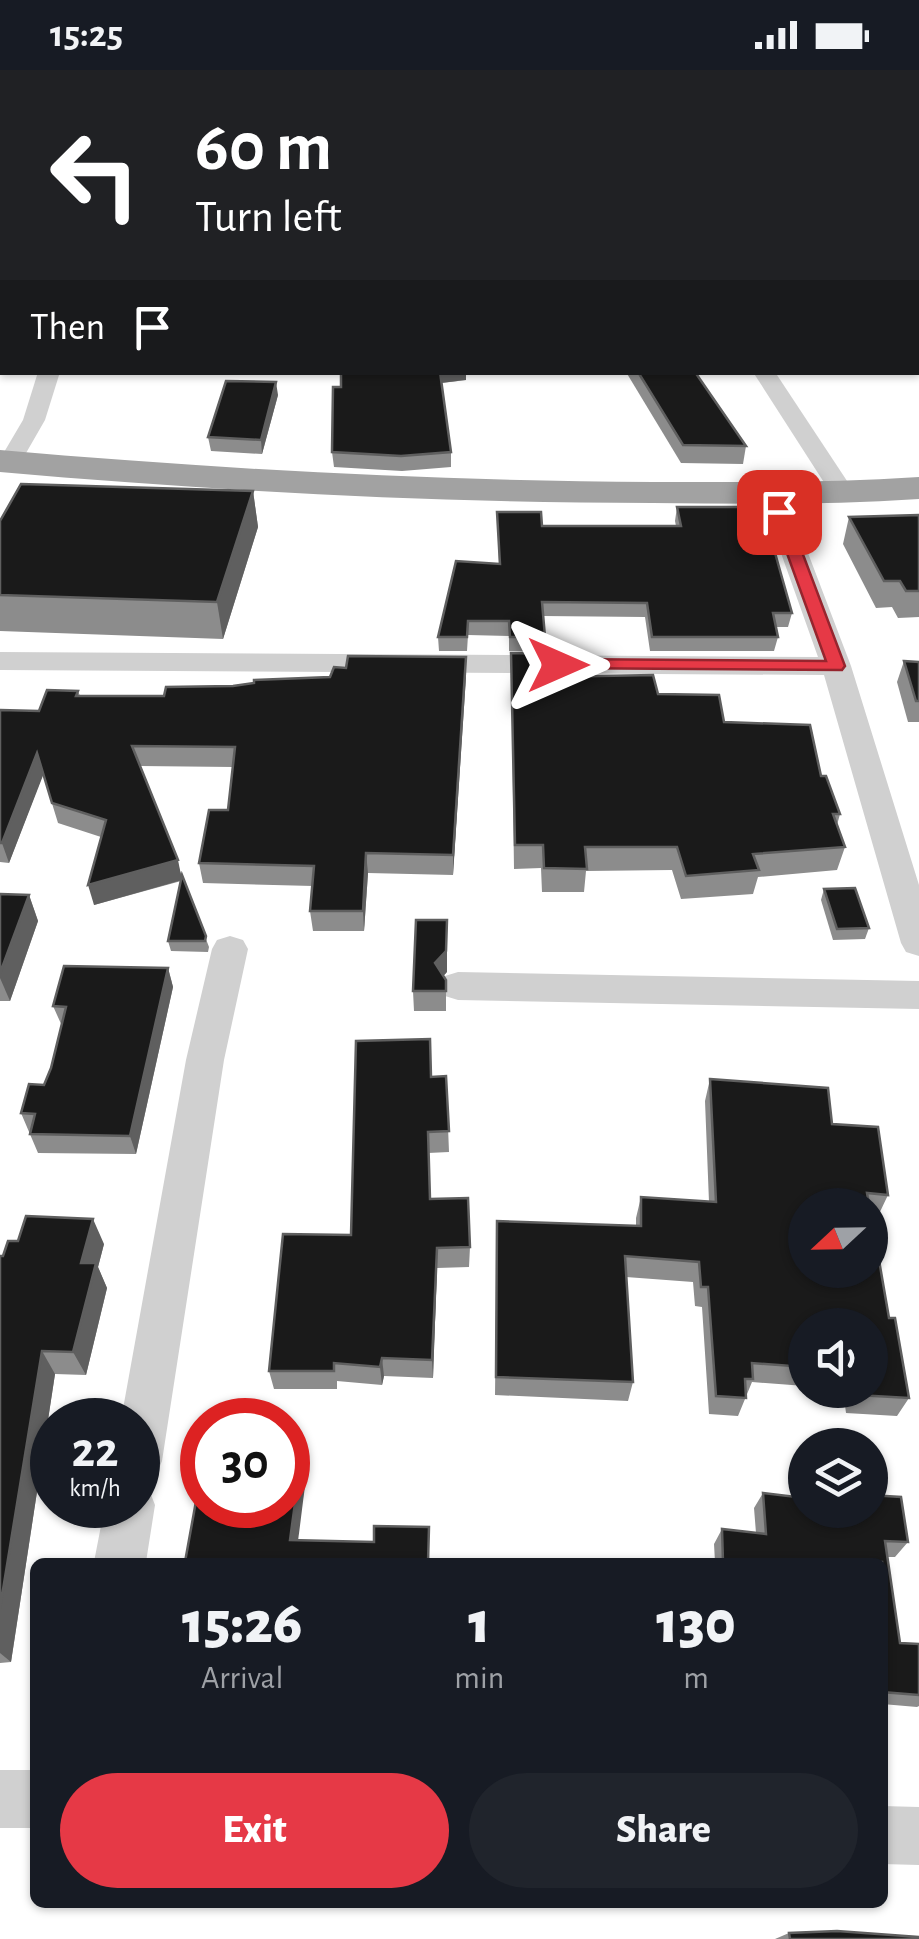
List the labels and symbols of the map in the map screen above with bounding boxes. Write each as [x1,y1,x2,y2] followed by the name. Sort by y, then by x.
[737,470,822,555] pin
[506,613,610,717] position arrow
[788,1188,888,1288] north arrow
[180,1398,310,1528] speed limit sign: 30

